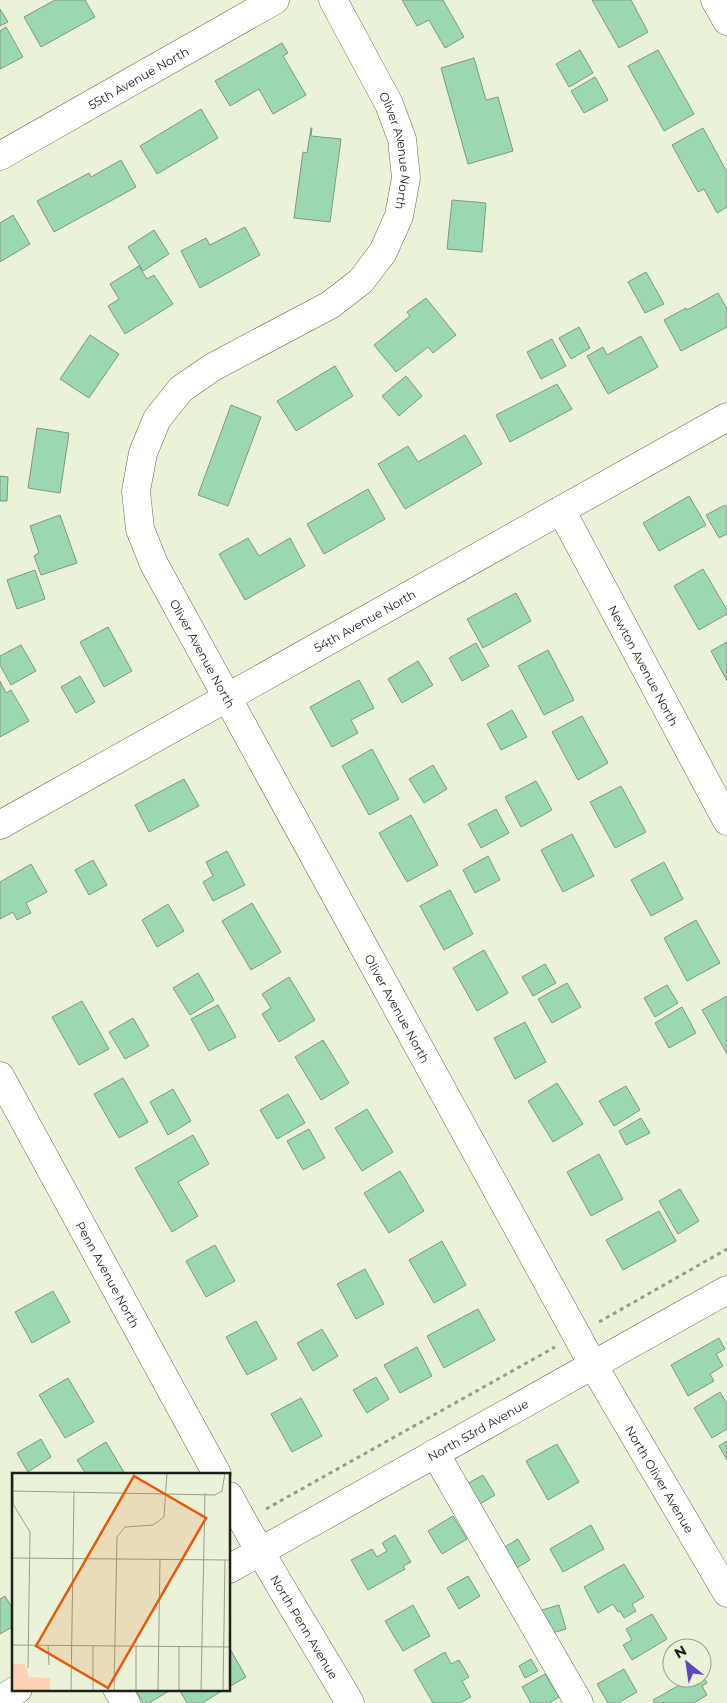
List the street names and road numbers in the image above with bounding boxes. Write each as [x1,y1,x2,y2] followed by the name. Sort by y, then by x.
[85,43,191,112] street label: 55th Avenue North
[376,89,414,211] street label: Oliver Avenue North
[311,586,418,655] street label: 54th Avenue North
[167,596,239,710] street label: Oliver Avenue North
[606,602,682,728] street label: Newton Avenue North
[362,951,433,1065] street label: Oliver Avenue North
[73,1219,143,1330] street label: Penn Avenue North
[425,1395,531,1464] street label: North 53rd Avenue
[623,1423,697,1535] street label: North Oliver Avenue
[268,1572,342,1682] street label: North Penn Avenue

